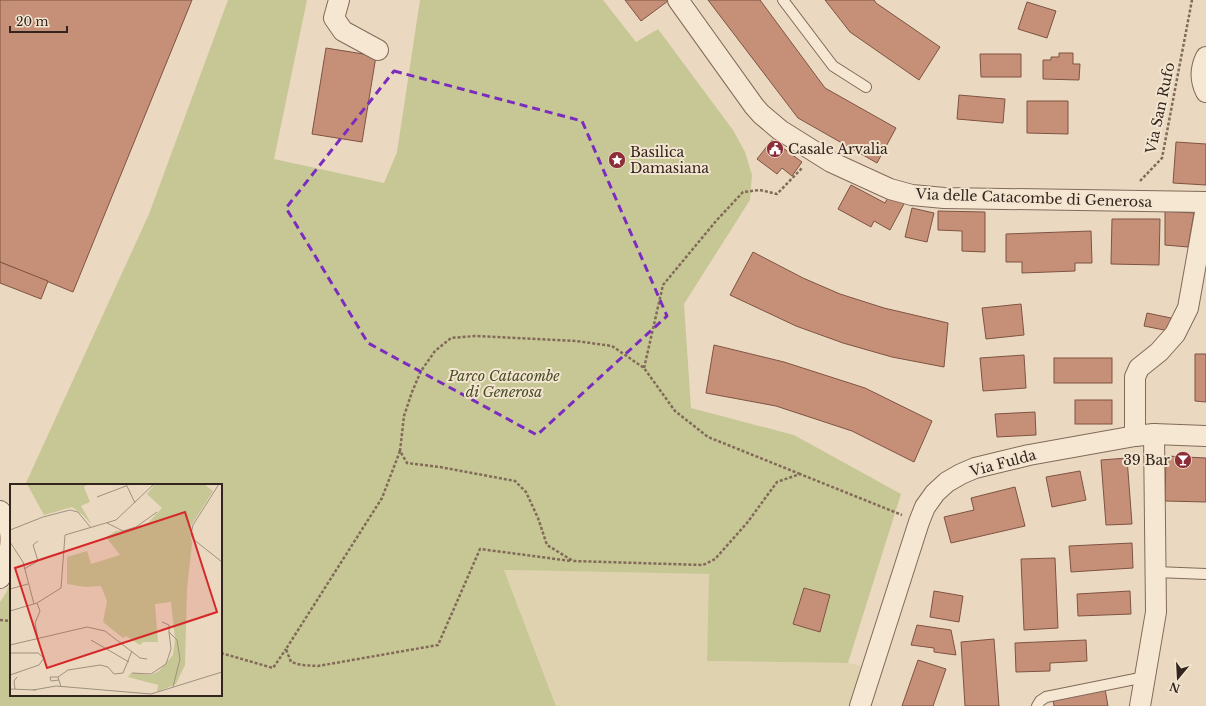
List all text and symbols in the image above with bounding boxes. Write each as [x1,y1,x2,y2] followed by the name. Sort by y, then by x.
[10,8,67,34] scale bar
[16,14,48,29] text: 20 m
[1141,61,1178,156] street label: Via San Rufo
[765,139,785,159] public building icon: Casale Arvalia
[788,140,888,158] place label: Casale Arvalia
[630,143,709,177] place label: Basilica Damasiana
[607,150,627,170] place icon: Basilica Damasiana
[914,185,1153,211] street label: Via delle Catacombe di Generosa
[447,367,560,401] park label: Parco Catacombe di Generosa
[967,445,1038,481] street label: Via Fulda
[1173,450,1193,470] bar icon: 39 Bar
[1123,451,1170,469] place label: 39 Bar
[10,484,222,696] inset map
[1158,658,1198,698] north arrow
[1167,679,1182,696] text: N

